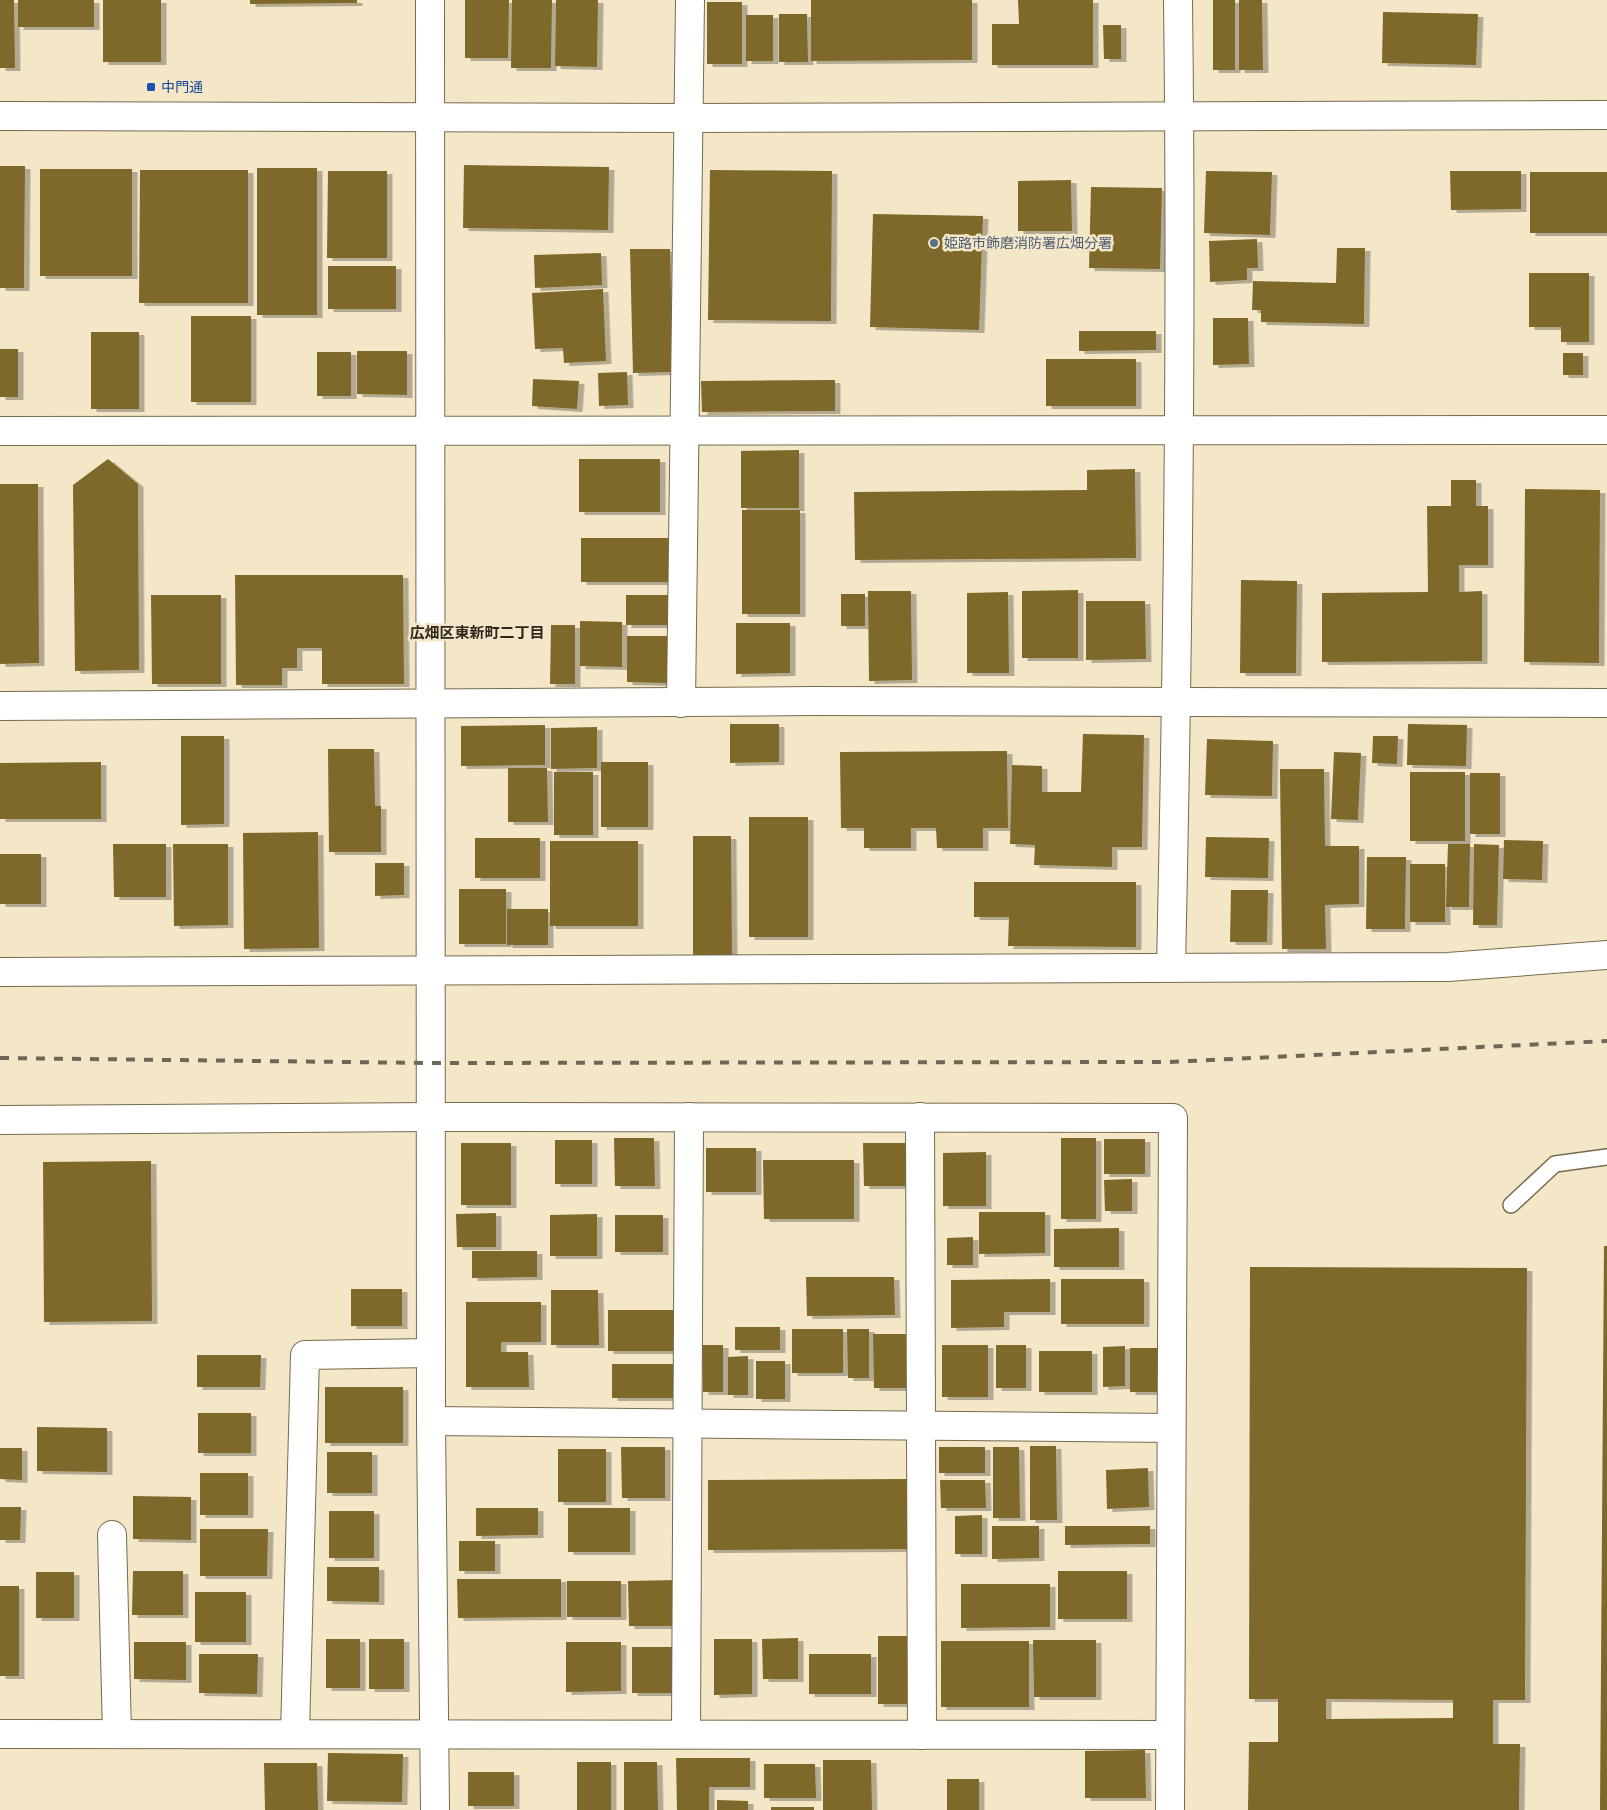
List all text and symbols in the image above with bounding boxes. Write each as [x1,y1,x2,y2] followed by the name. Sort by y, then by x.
[161,79,203,96] place label: 中門通
[145,81,157,93] marker: 中門通
[944,235,1112,252] place label: 姫路市飾磨消防署広畑分署
[928,237,940,249] marker: 姫路市飾磨消防署広畑分署
[409,624,545,642] district label: 広畑区東新町二丁目

